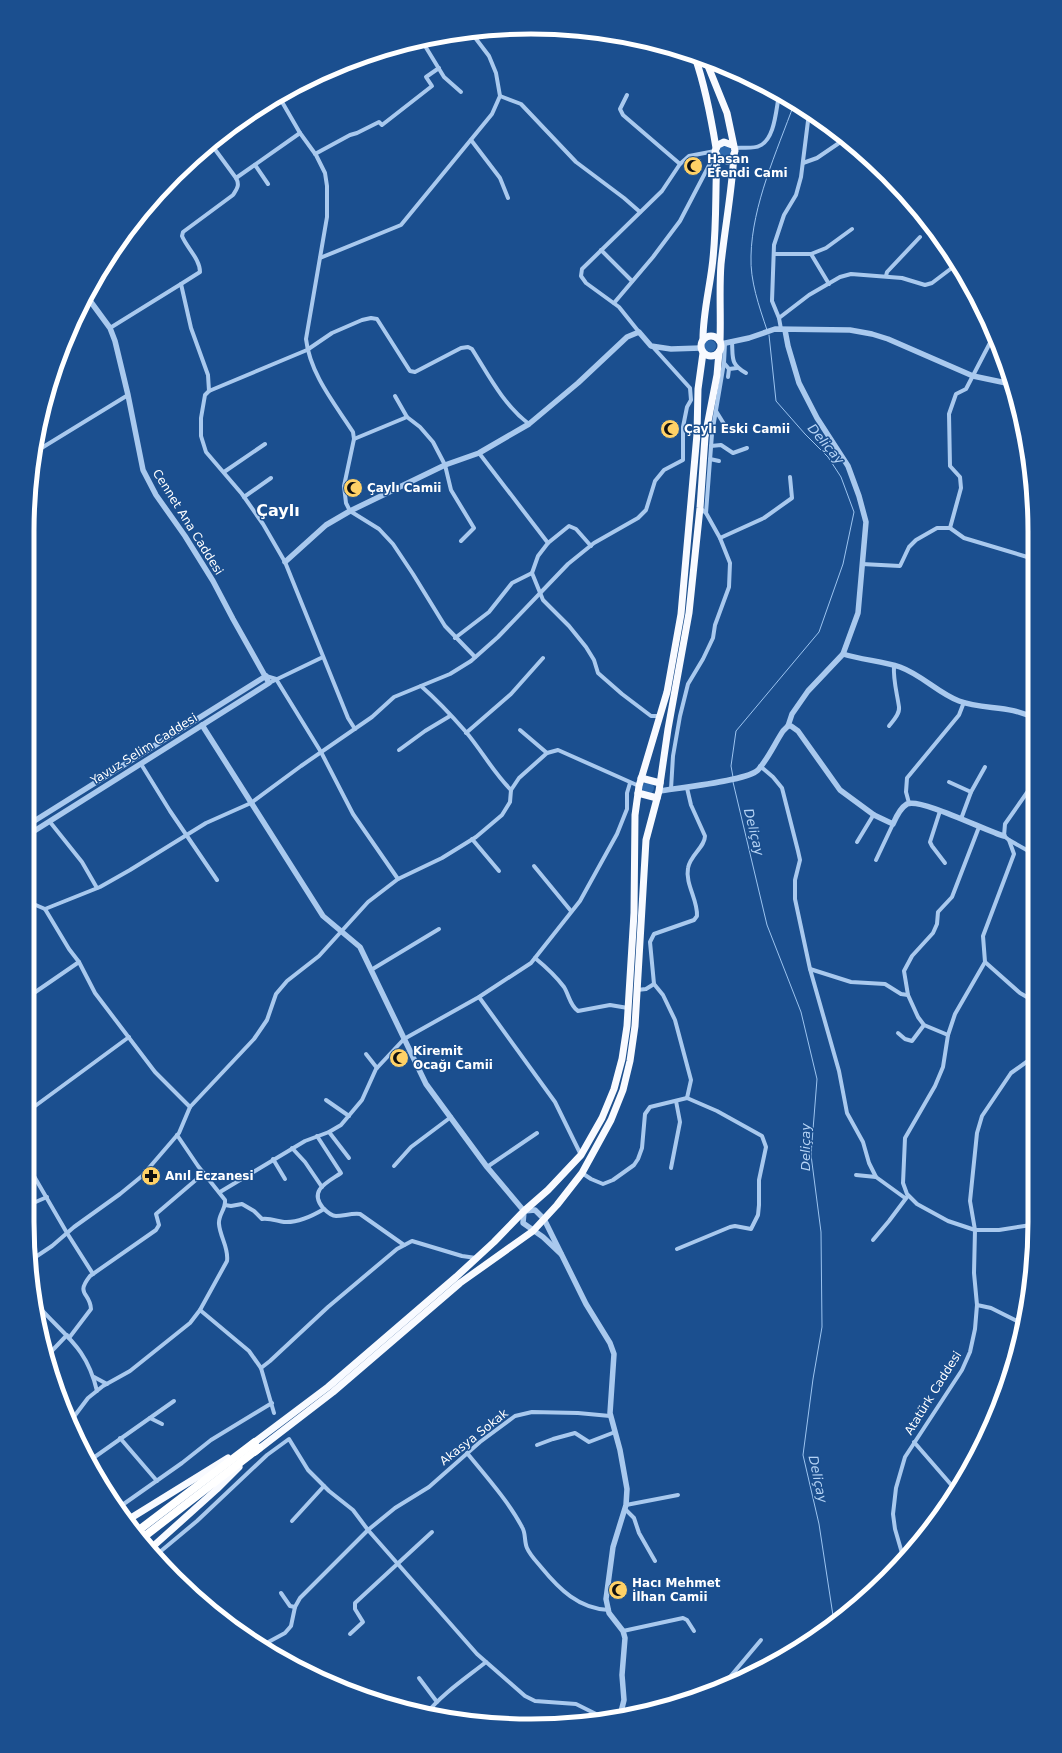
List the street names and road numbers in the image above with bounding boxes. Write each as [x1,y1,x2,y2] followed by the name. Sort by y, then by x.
[150,467,226,577] street label: Cennet Ana Caddesi
[87,710,200,788] street label: Yavuz Selim Caddesi
[902,1349,964,1437] street label: Atatürk Caddesi
[437,1406,511,1468] street label: Akasya Sokak

